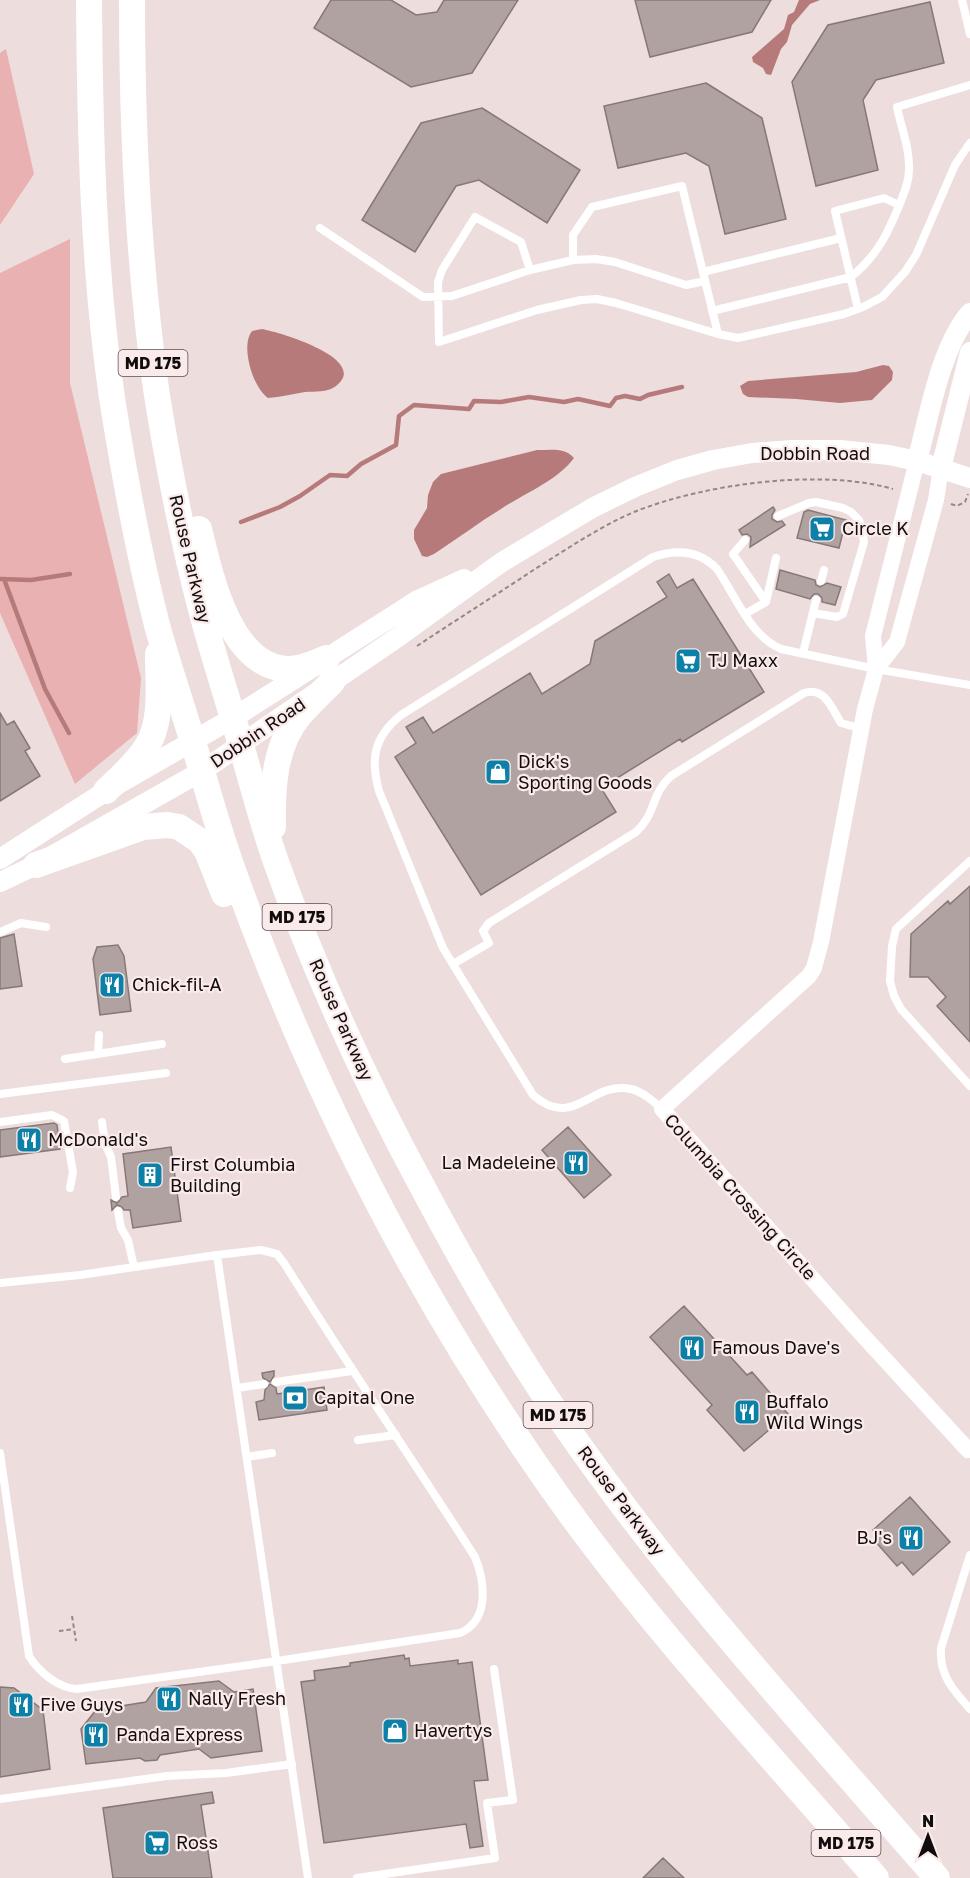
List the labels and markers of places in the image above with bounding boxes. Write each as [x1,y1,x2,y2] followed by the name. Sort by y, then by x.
[807,514,837,544] supermarket icon: Circle K
[842,517,909,539] place label: Circle K
[673,646,703,676] supermarket icon: TJ Maxx
[708,649,778,671] place label: TJ Maxx
[518,750,652,793] place label: Dick's Sporting Goods
[483,757,513,787] shop icon: Dick's Sporting Goods
[97,970,127,1000] restaurant icon: Chick-fil-A
[132,973,222,995] place label: Chick-fil-A
[14,1125,44,1155] restaurant icon: McDonald's
[48,1128,148,1150] place label: McDonald's
[561,1148,591,1178] restaurant icon: La Madeleine
[441,1151,556,1173] place label: La Madeleine
[170,1153,295,1196] place label: First Columbia Building
[135,1160,165,1190] building icon: First Columbia Building
[677,1333,707,1363] restaurant icon: Famous Dave's
[712,1336,840,1358] place label: Famous Dave's
[280,1383,310,1413] bank icon: Capital One
[314,1386,415,1408] place label: Capital One
[766,1390,863,1433] place label: Buffalo Wild Wings
[732,1397,762,1427] restaurant icon: Buffalo Wild Wings
[896,1523,926,1553] restaurant icon: BJ's
[856,1526,892,1548] place label: BJ's
[154,1684,184,1714] restaurant icon: Nally Fresh
[188,1687,286,1709] place label: Nally Fresh
[6,1690,36,1720] restaurant icon: Five Guys
[40,1693,123,1715] place label: Five Guys
[380,1716,410,1746] shop icon: Havertys
[414,1719,492,1741] place label: Havertys
[81,1720,111,1750] restaurant icon: Panda Express
[116,1723,243,1745] place label: Panda Express
[142,1828,172,1858] supermarket icon: Ross
[176,1831,218,1853] place label: Ross

